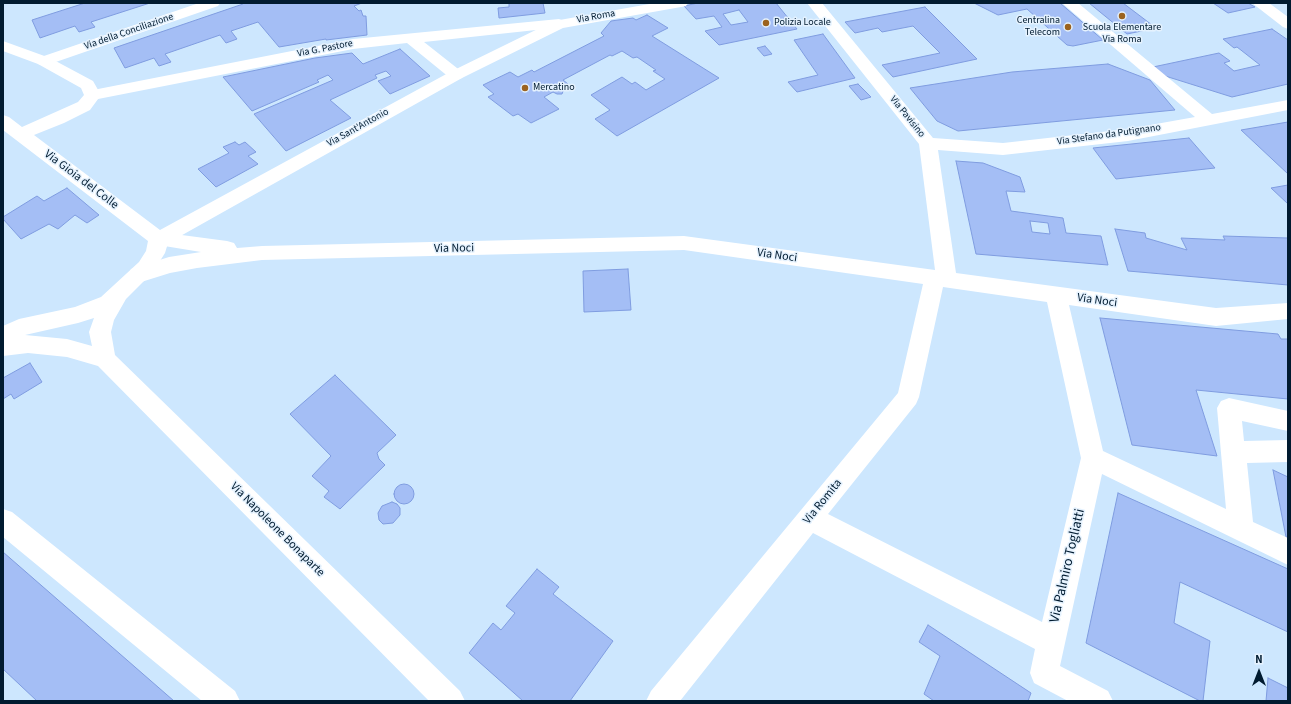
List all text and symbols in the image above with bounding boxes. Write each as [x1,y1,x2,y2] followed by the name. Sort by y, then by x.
[576,8,616,26] street label: Via Roma
[83,11,175,53] street label: Via della Conciliazione
[1117,11,1127,21] marker: Scuola Elementare Via Roma
[1017,15,1060,38] place label: Centralina Telecom
[774,17,831,29] place label: Polizia Locale
[761,18,771,28] marker: Polizia Locale
[1063,22,1073,32] marker: Centralina Telecom
[1083,22,1161,46] place label: Scuola Elementare Via Roma
[296,38,354,60] street label: Via G. Pastore
[533,82,575,94] place label: Mercatino
[520,83,530,93] marker: Mercatino
[887,94,927,140] street label: Via Pavisino
[325,106,391,150] street label: Via Sant'Antonio
[1056,122,1162,148] street label: Via Stefano da Putignano
[41,147,121,213] street label: Via Gioia del Colle
[434,241,474,257] street label: Via Noci
[756,246,798,266] street label: Via Noci
[1076,291,1118,311] street label: Via Noci
[801,477,845,527] street label: Via Romita
[227,480,327,580] street label: Via Napoleone Bonaparte
[1047,507,1089,625] street label: Via Palmiro Togliatti
[1239,652,1279,692] north arrow
[1255,652,1263,667] text: N

